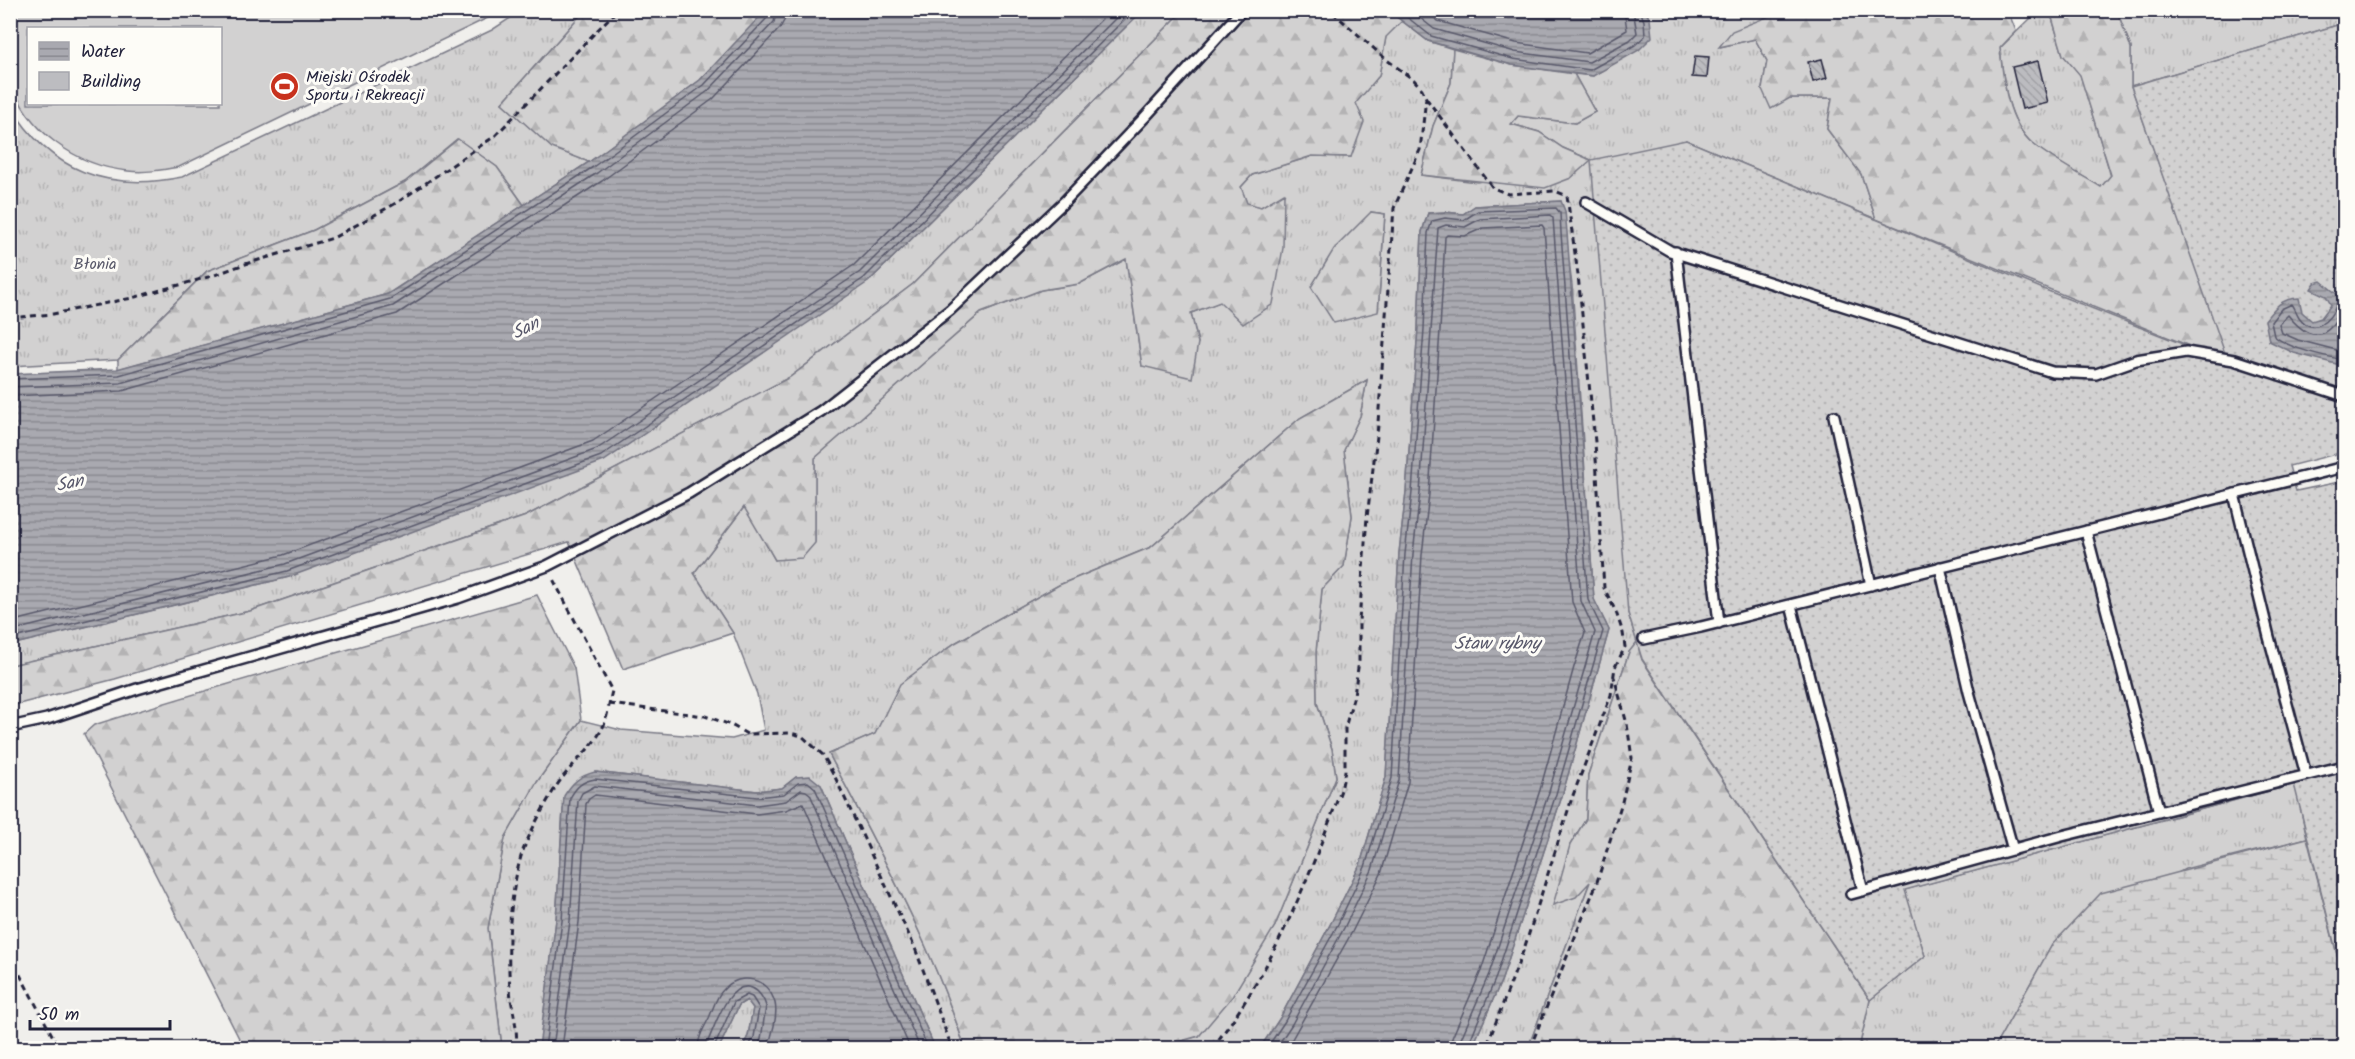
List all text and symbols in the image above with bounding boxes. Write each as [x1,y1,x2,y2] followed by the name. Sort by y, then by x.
[27,27,222,105] legend
[81,38,126,67] text: Water
[306,65,425,108] place label: Miejski Ośrodek Sportu i Rekreacji
[81,68,141,97] text: Building
[269,70,301,102] sports icon: Miejski Ośrodek Sportu i Rekreacji
[73,252,117,277] park label: Błonia
[507,309,546,348] water label: San
[53,467,88,501] water label: San
[1454,630,1543,659] water label: Staw rybny
[30,993,170,1031] scale bar
[39,1001,79,1030] text: 50 m

